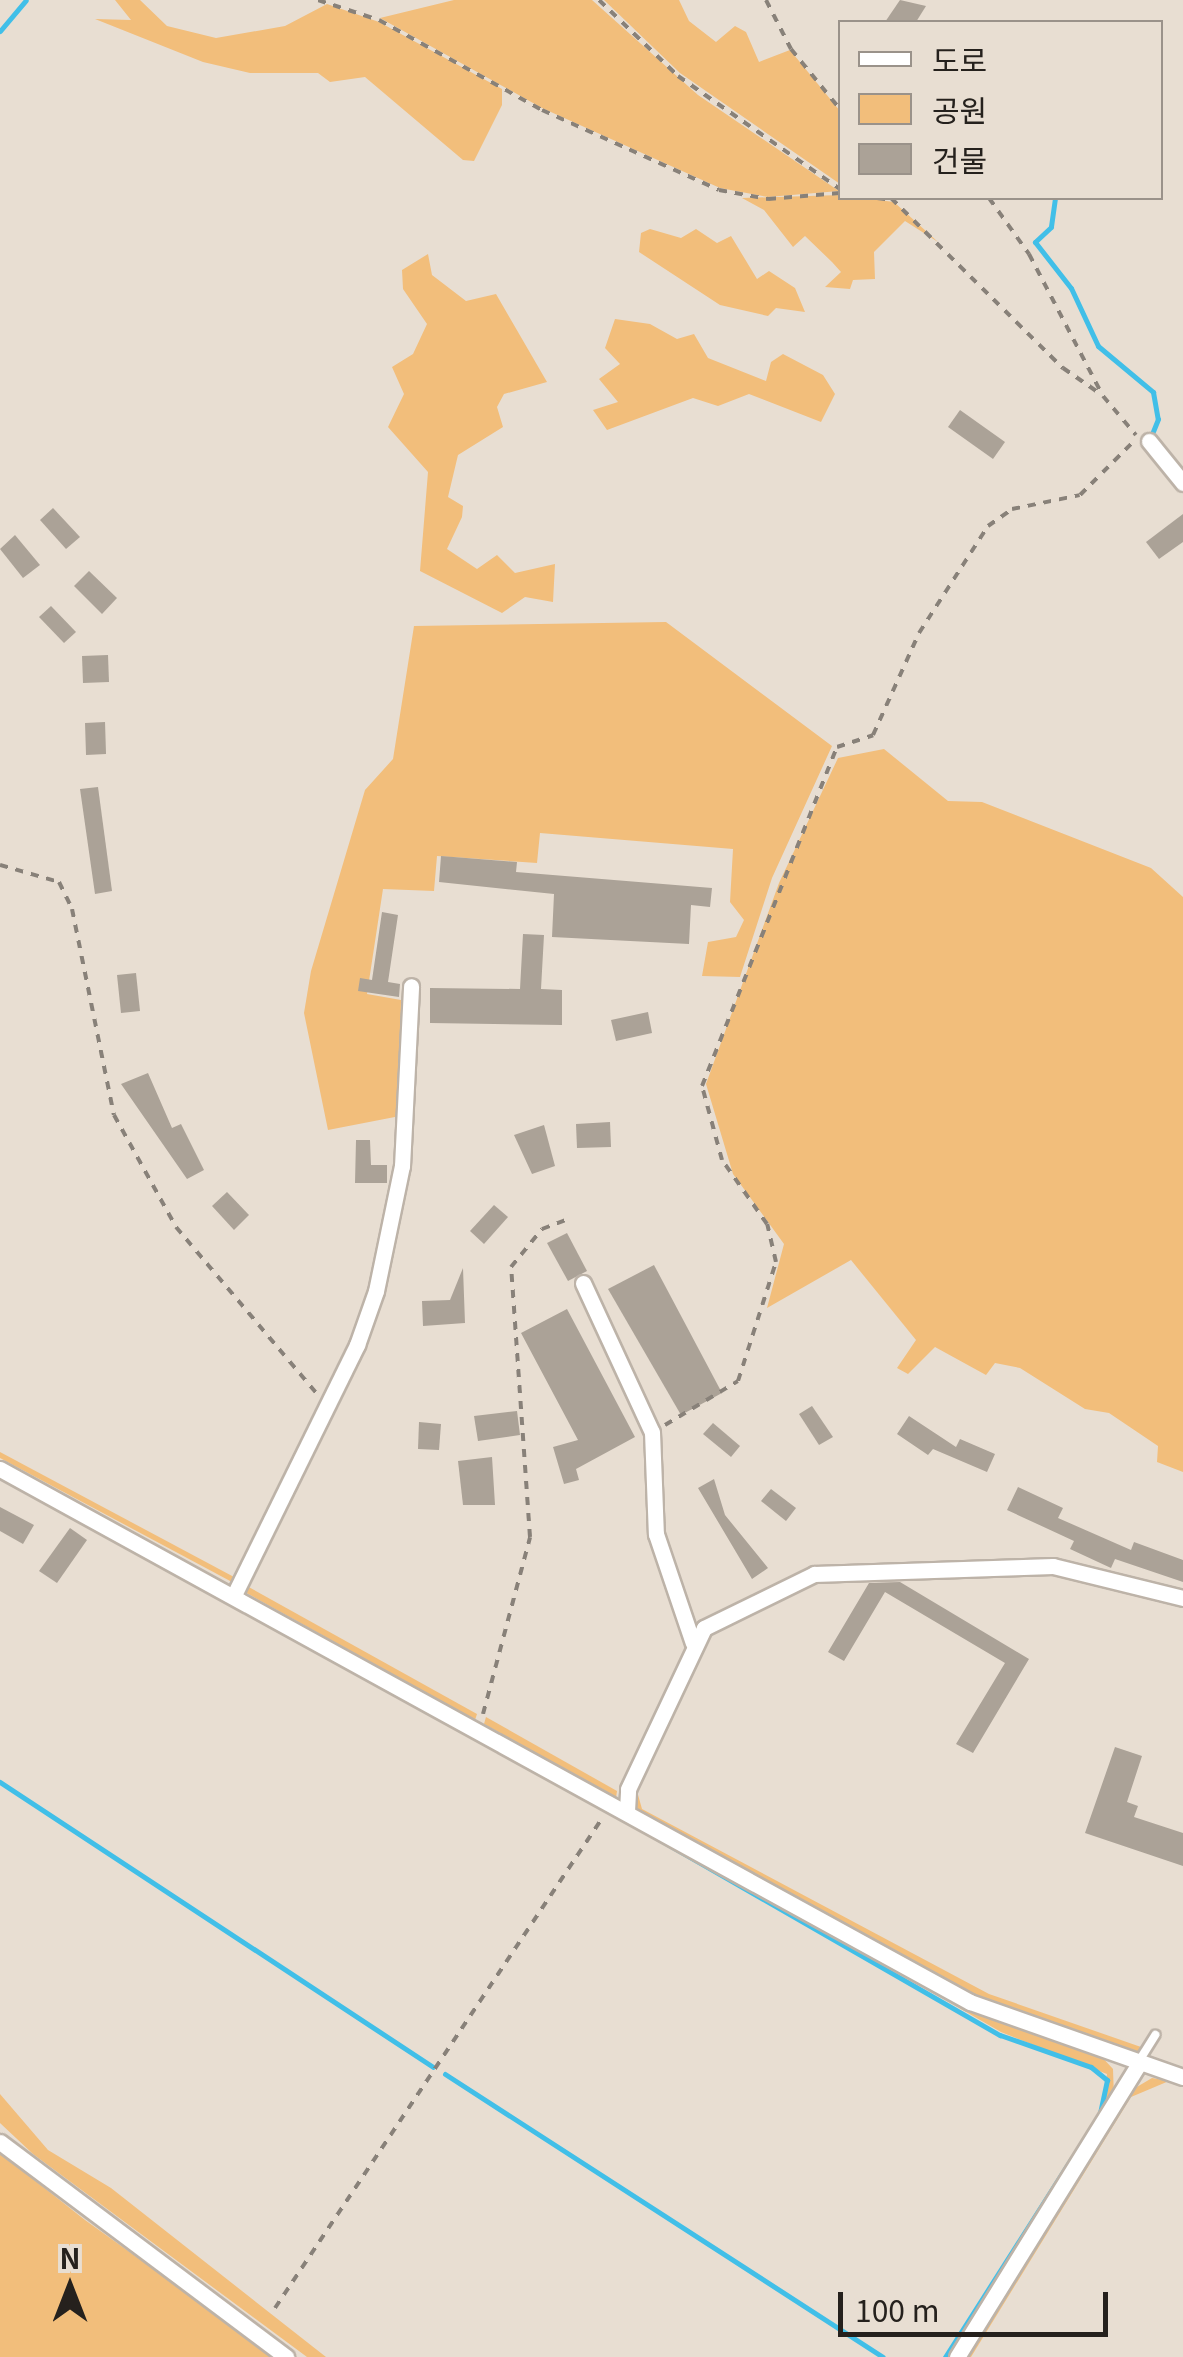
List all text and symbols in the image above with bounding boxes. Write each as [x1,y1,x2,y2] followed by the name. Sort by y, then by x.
[838,20,1163,200] legend
[932,37,987,81] text: 도로
[932,87,987,131] text: 공원
[932,137,987,181] text: 건물
[20,2237,120,2337] north arrow
[60,2237,80,2277] text: N
[843,2272,1113,2334] scale bar
[855,2287,939,2331] text: 100 m

